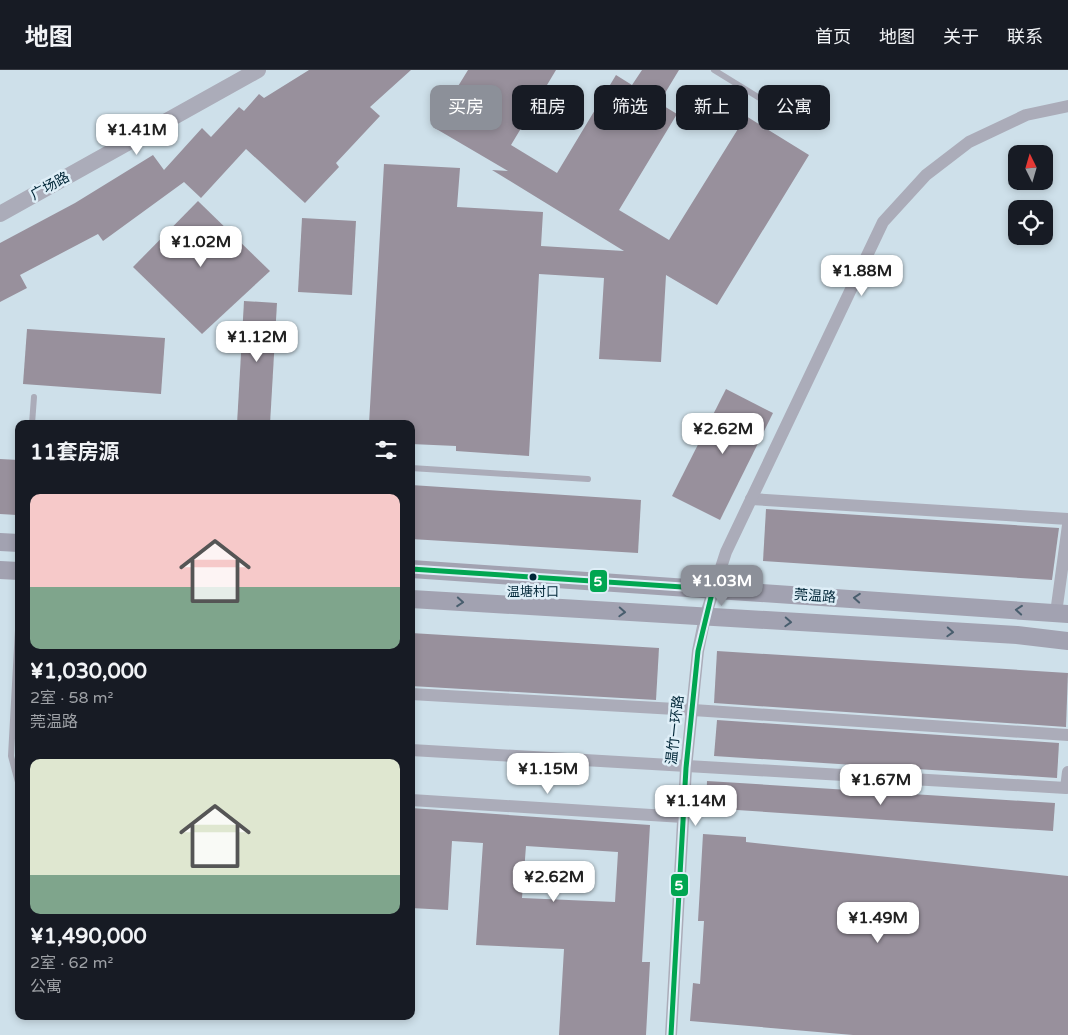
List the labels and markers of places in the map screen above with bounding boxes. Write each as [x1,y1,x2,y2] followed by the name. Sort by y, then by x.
[96,114,178,156] pin: ¥1.41M
[160,226,242,268] pin: ¥1.02M
[821,254,903,297] pin: ¥1.88M
[216,320,298,363] pin: ¥1.12M
[682,412,764,455] pin: ¥2.62M
[681,564,763,607] pin: ¥1.03M
[528,572,538,582] marker: 温塘村口
[507,584,559,600] place label: 温塘村口
[507,752,589,795] pin: ¥1.15M
[840,764,922,806] pin: ¥1.67M
[655,784,737,827] pin: ¥1.14M
[513,860,595,903] pin: ¥2.62M
[837,902,919,944] pin: ¥1.49M

